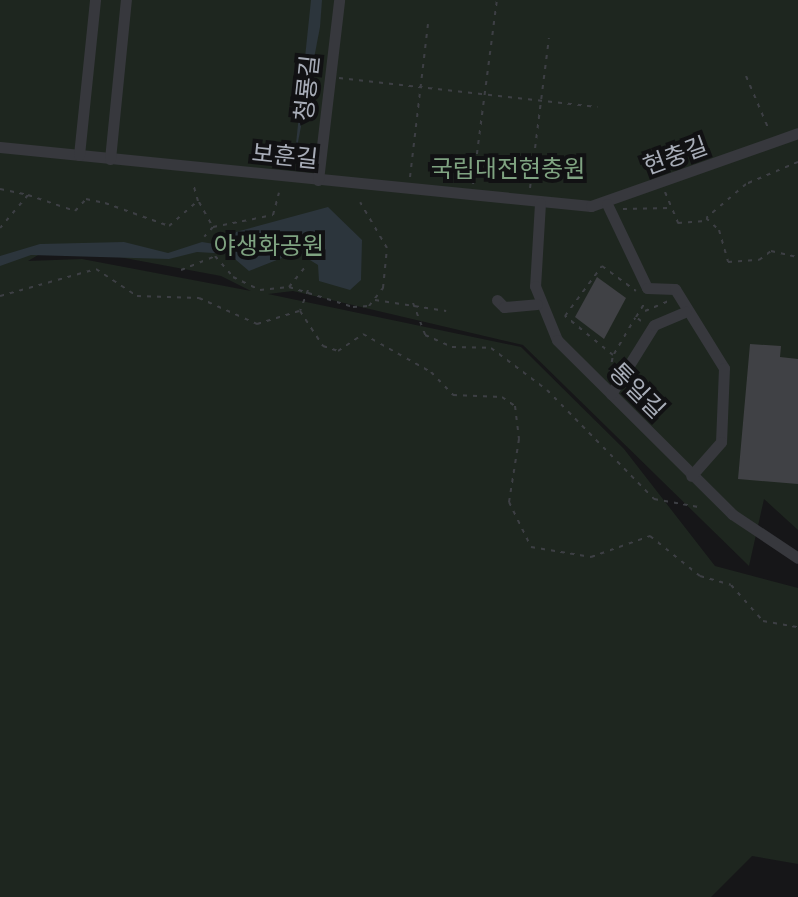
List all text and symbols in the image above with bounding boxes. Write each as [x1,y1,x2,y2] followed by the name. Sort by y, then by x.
[288,54,324,122] street label: 청룡길
[639,130,711,180] street label: 현충길
[251,137,319,173] street label: 보훈길
[431,154,585,182] park label: 국립대전현충원
[214,231,324,259] park label: 야생화공원
[604,356,672,424] street label: 통일길

